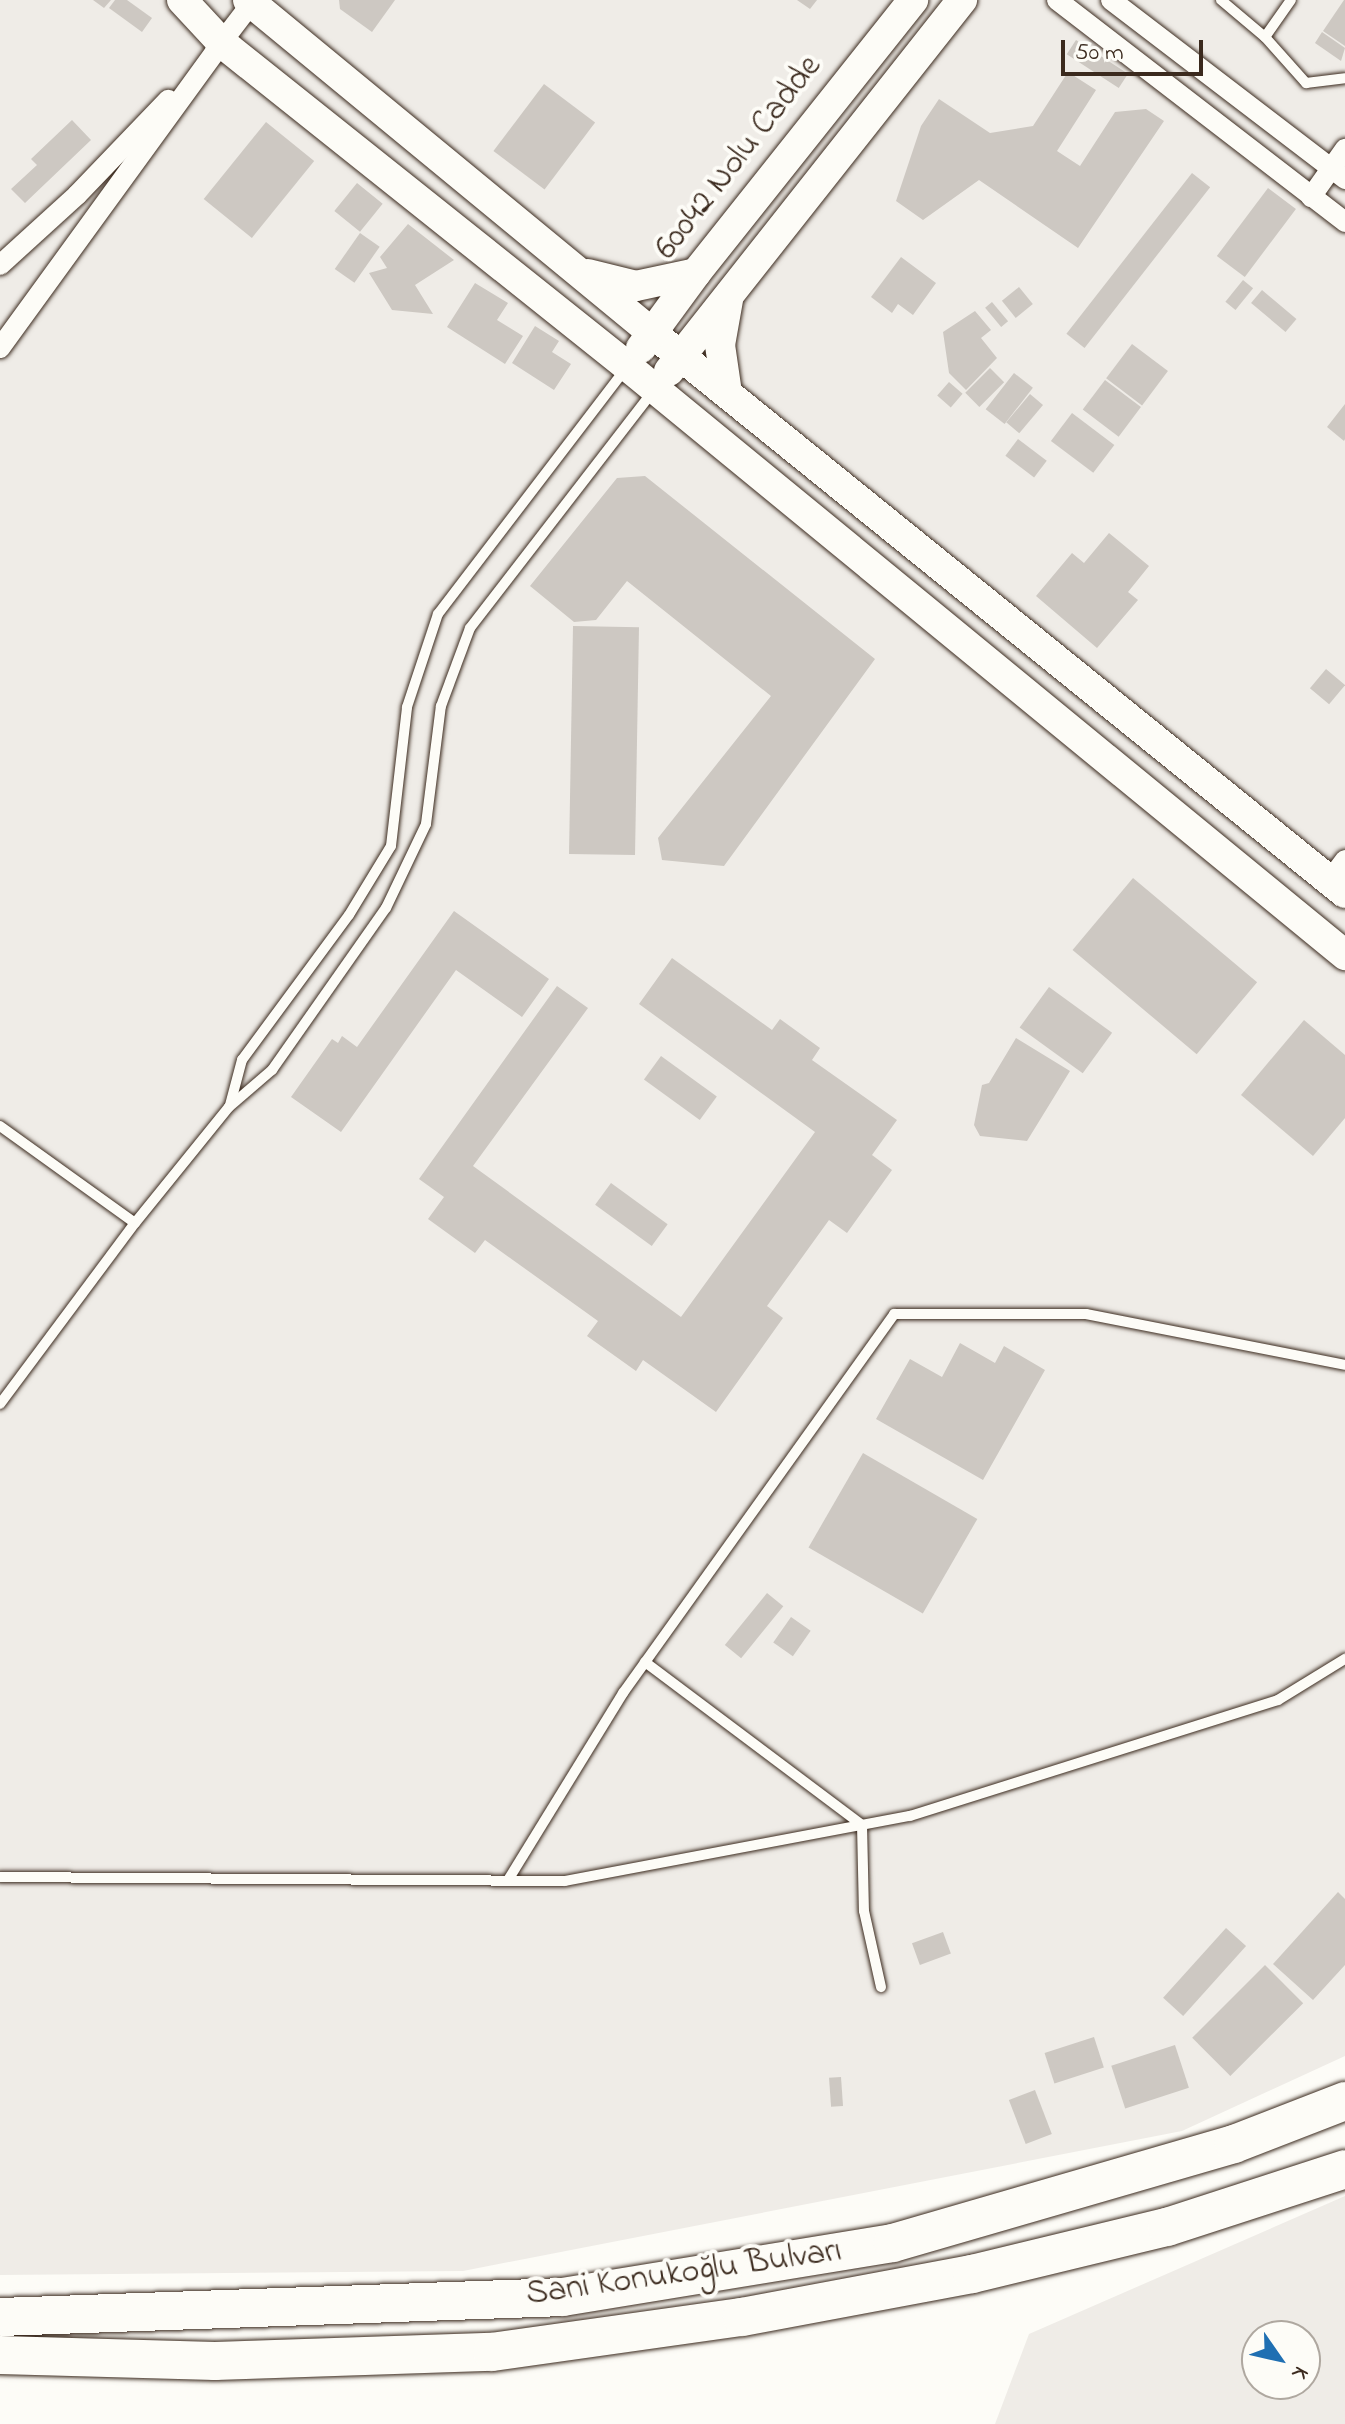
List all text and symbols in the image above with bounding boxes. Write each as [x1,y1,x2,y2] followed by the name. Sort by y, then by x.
[1065,24,1207,74] scale bar
[1075,36,1124,71] text: 50 m
[647,48,831,268] street label: 60042 Nolu Cadde
[524,2232,844,2316] street label: Sani Konukoğlu Bulvarı
[1241,2320,1321,2400] north arrow
[1283,2359,1315,2386] text: K

